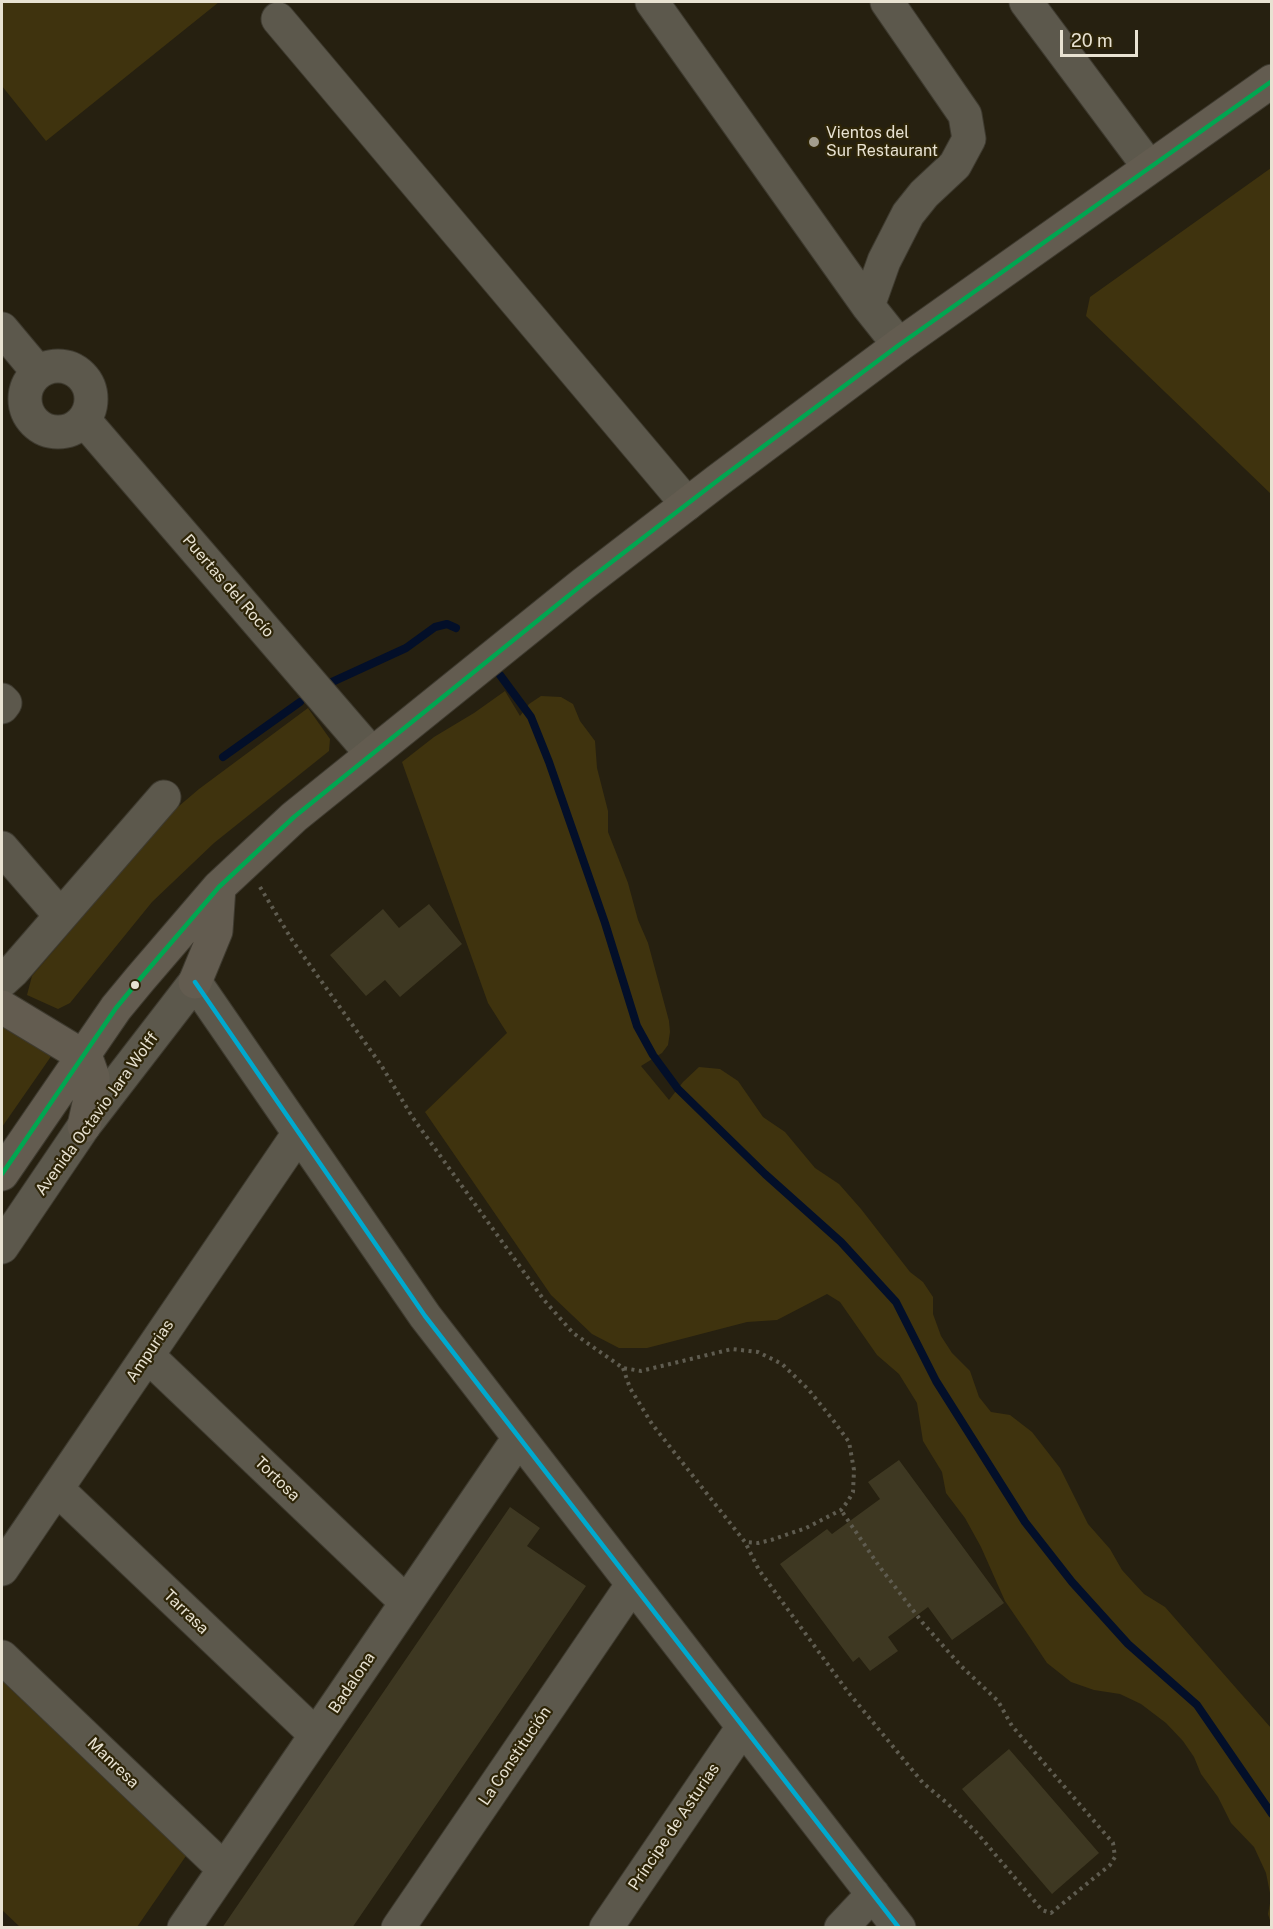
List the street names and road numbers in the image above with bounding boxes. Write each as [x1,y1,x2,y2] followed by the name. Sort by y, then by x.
[178,531,278,641] street label: Puertas del Rocío
[31,1029,163,1199] street label: Avenida Octavio Jara Wolff
[122,1316,178,1386] street label: Ampurias
[250,1453,304,1505] street label: Tortosa
[159,1586,213,1638] street label: Tarrasa
[325,1649,379,1717] street label: Badalona
[475,1703,555,1809] street label: La Constitución
[83,1734,143,1792] street label: Manresa
[624,1760,724,1894] street label: Príncipe de Asturias

